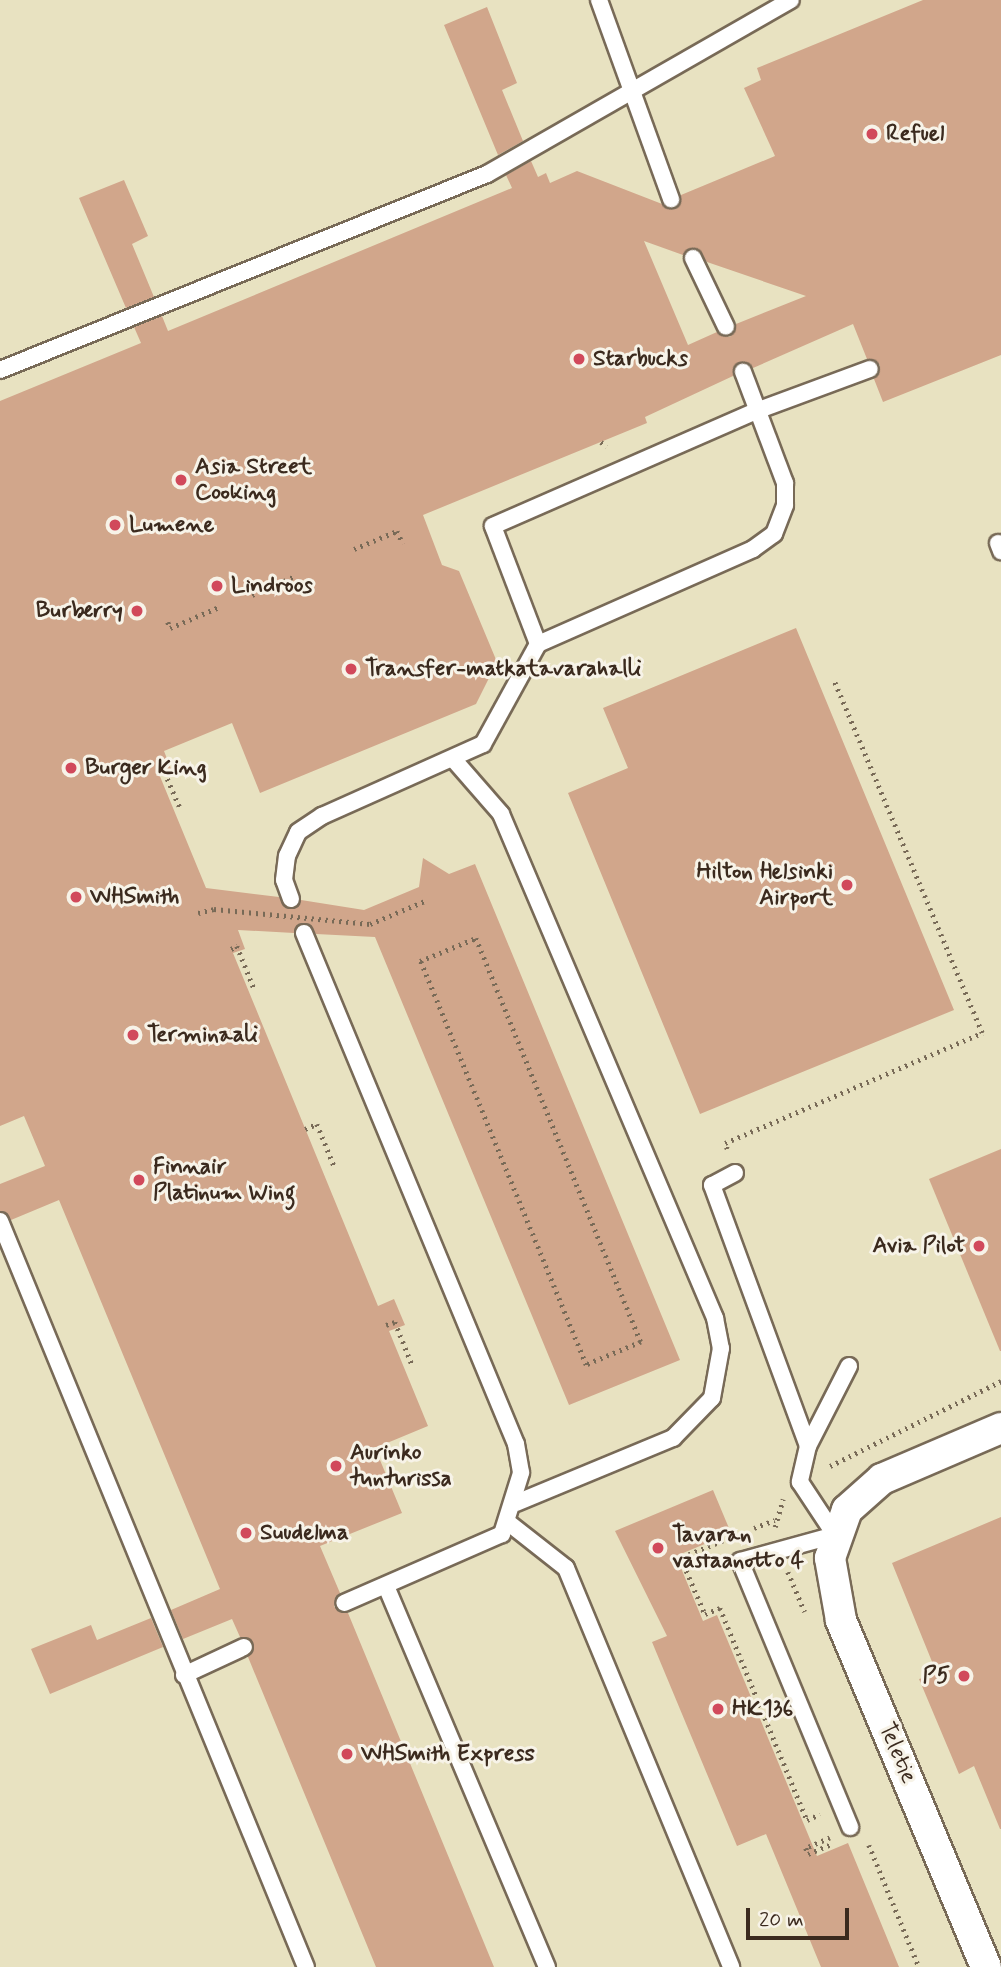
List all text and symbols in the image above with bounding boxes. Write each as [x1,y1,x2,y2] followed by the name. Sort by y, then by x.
[886,120,944,148] place label: Refuel
[864,126,880,142] marker: Refuel
[593,345,688,373] place label: Starbucks
[571,351,587,367] marker: Starbucks
[195,453,312,507] place label: Asia Street Cooking
[173,472,189,488] marker: Asia Street Cooking
[129,511,214,539] place label: Lumene
[107,517,123,533] marker: Lumene
[231,572,313,600] place label: Lindroos
[209,578,225,594] marker: Lindroos
[36,597,123,625] place label: Burberry
[129,603,145,619] marker: Burberry
[365,655,641,683] place label: Transfer-matkatavarahalli
[343,661,359,677] marker: Transfer-matkatavarahalli
[85,754,203,782] place label: Burger King
[63,760,79,776] marker: Burger King
[695,858,833,912] place label: Hilton Helsinki Airport
[839,877,855,893] marker: Hilton Helsinki Airport
[90,883,179,911] place label: WHSmith
[68,889,84,905] marker: WHSmith
[147,1021,258,1049] place label: Terminaali
[125,1027,141,1043] marker: Terminaali
[153,1153,299,1207] place label: Finnair Platinum Wing
[131,1172,147,1188] marker: Finnair Platinum Wing
[872,1232,965,1260] place label: Avia Pilot
[971,1238,987,1254] marker: Avia Pilot
[350,1439,452,1493] place label: Aurinko tunturissa
[328,1458,344,1474] marker: Aurinko tunturissa
[260,1519,349,1547] place label: Suudelma
[672,1521,804,1575] place label: Tavaran vastaanotto 4
[238,1525,254,1541] marker: Suudelma
[650,1540,666,1556] marker: Tavaran vastaanotto 4
[922,1662,950,1690] place label: P5
[956,1668,972,1684] marker: P5
[732,1695,793,1723] place label: HK136
[710,1701,726,1717] marker: HK136
[872,1718,922,1788] street label: Teletie
[361,1740,535,1768] place label: WHSmith Express
[339,1746,355,1762] marker: WHSmith Express
[749,1894,852,1938] scale bar
[759,1906,804,1934] text: 20 m

